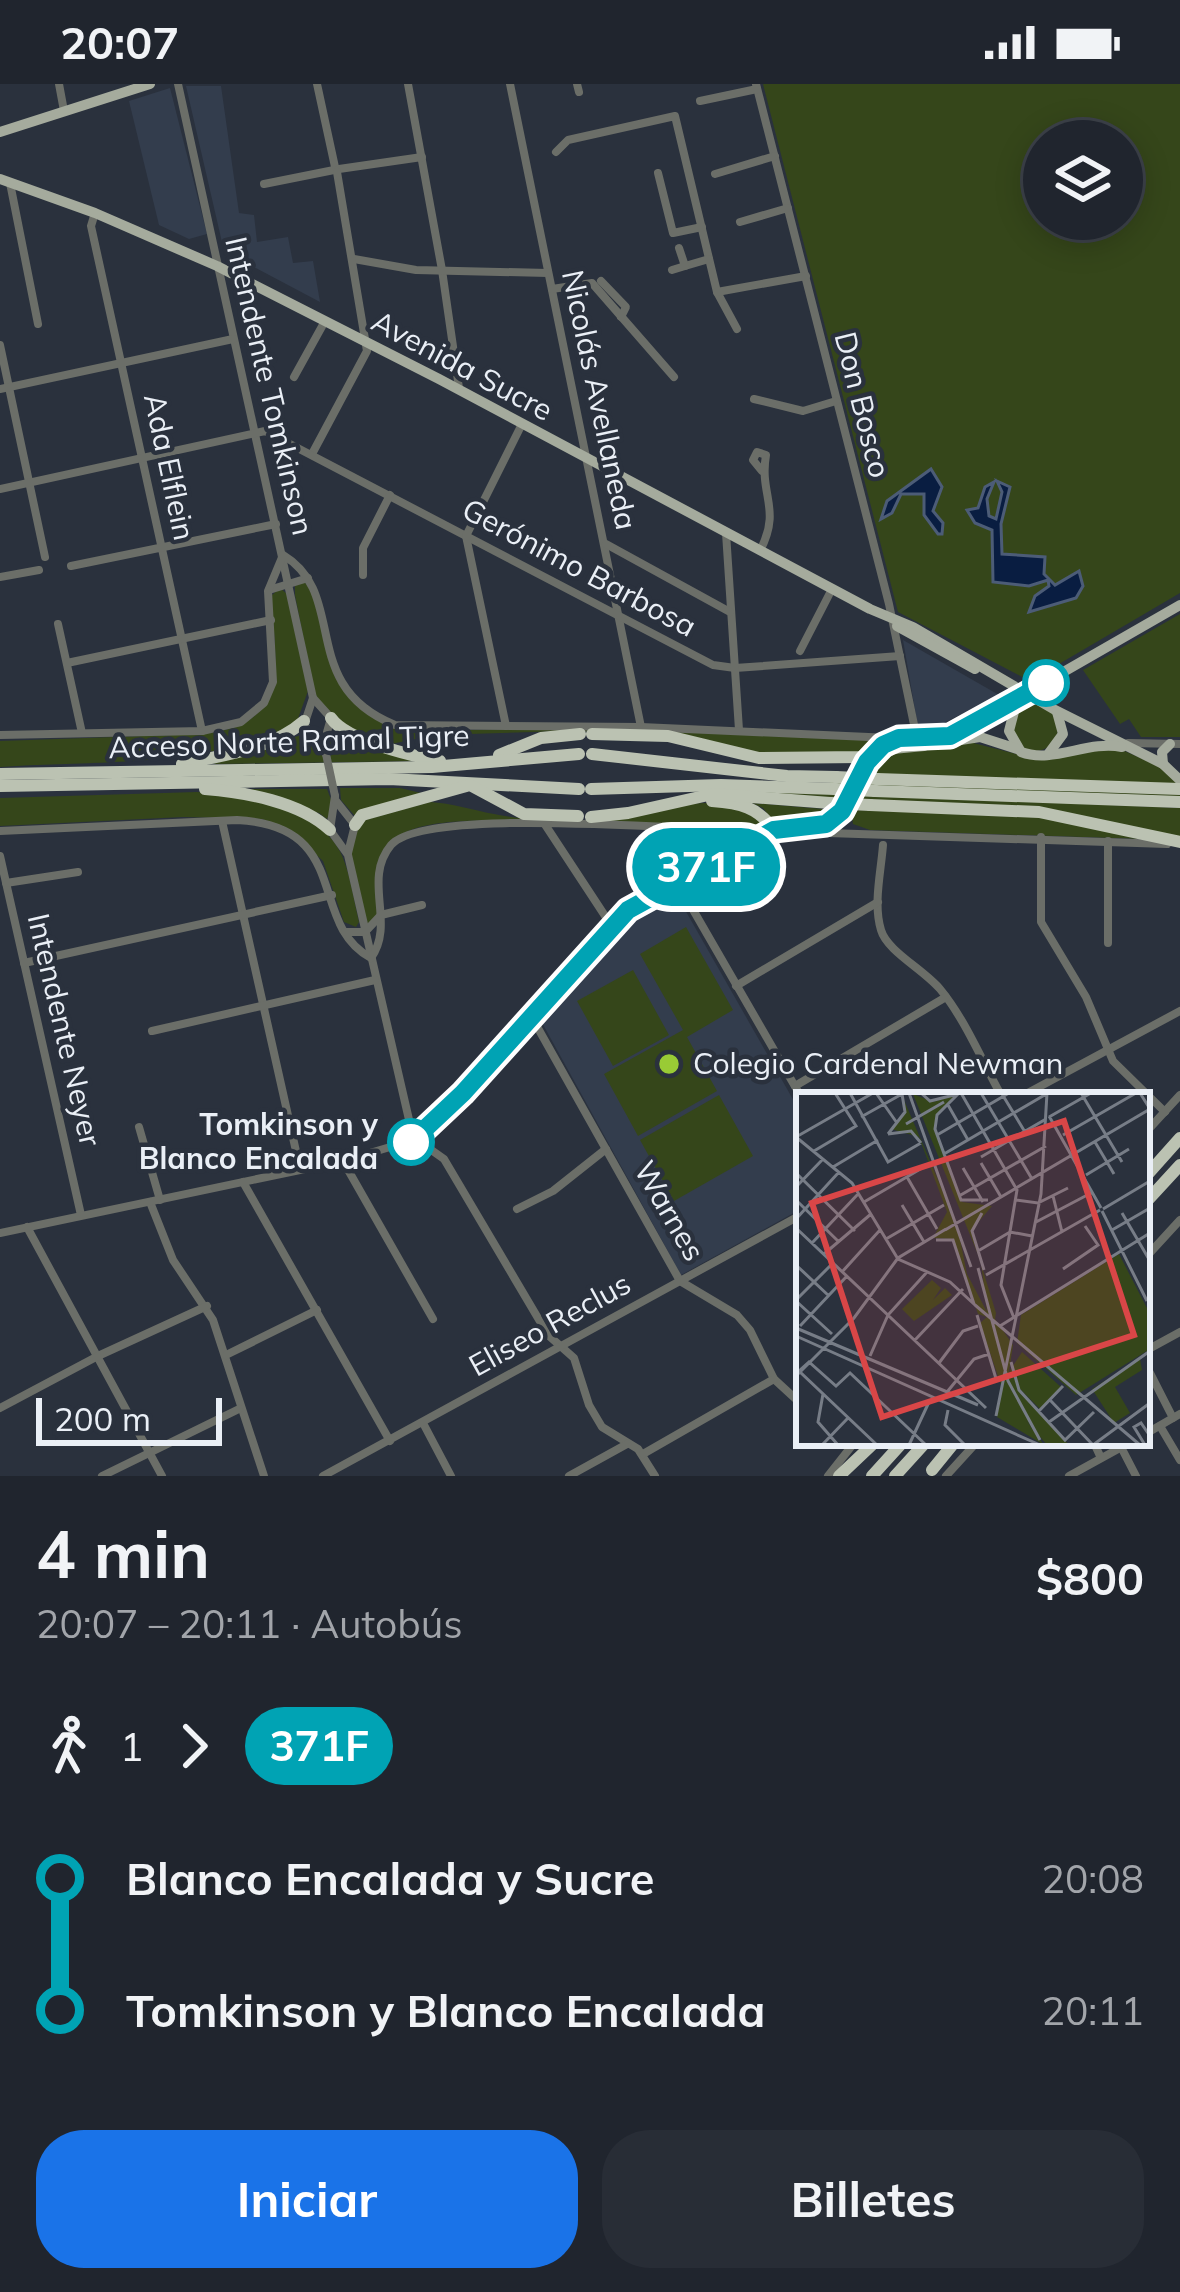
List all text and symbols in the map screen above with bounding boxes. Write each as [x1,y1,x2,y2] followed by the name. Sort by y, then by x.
[60,14,179,70] text: 20:07
[1023,120,1143,240] map controls
[1023,120,1143,240] button: layers
[217,233,323,539] street label: Intendente Tomkinson
[554,266,646,533] street label: Nicolás Avellaneda
[365,301,560,429] street label: Avenida Sucre
[827,328,899,482] street label: Don Bosco
[136,390,204,544] street label: Ada Elflein
[456,489,703,645] street label: Gerónimo Barbosa
[1024,661,1068,705] unlabelled marker
[108,716,470,766] street label: Acceso Norte Ramal Tigre
[622,828,790,906] line badge: 371F
[656,840,756,893] text: 371F
[20,910,110,1150] street label: Intendente Neyer
[693,1044,1063,1082] place label: Colegio Cardenal Newman
[656,1051,682,1077] marker: Colegio Cardenal Newman
[796,1092,1150,1446] inset map
[139,1105,379,1177] place label: Tomkinson y Blanco Encalada
[389,1120,433,1164] marker: Tomkinson y Blanco Encalada
[626,1154,714,1267] street label: Warnes
[462,1264,637,1384] street label: Eliseo Reclus
[36,1392,222,1445] scale bar
[54,1398,151,1439] text: 200 m
[36,1512,210,1595] text: 4 min
[1036,1550,1144,1606] text: $800
[36,1599,463,1648] text: 20:07 – 20:11 · Autobús
[36,1713,102,1779] icon: walk
[161,1713,227,1779] icon: forward
[269,1719,369,1772] text: 371F
[120,1722,143,1771] text: 1
[126,1850,654,1906] text: Blanco Encalada y Sucre
[1042,1854,1144,1903] text: 20:08
[126,1982,765,2038] text: Tomkinson y Blanco Encalada
[1042,1986,1144,2035] text: 20:11
[36,2130,578,2268] button: Iniciar
[602,2130,1144,2268] button: Billetes

